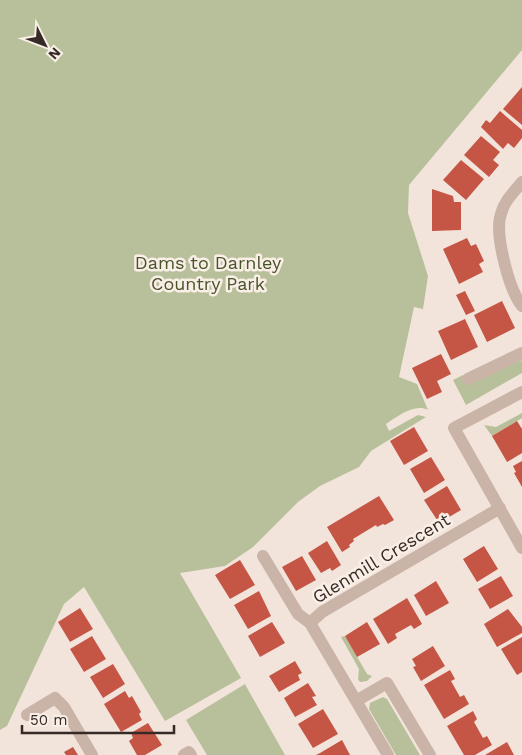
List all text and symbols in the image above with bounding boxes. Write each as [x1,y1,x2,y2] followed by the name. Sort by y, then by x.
[20,20,70,70] north arrow
[45,44,64,63] text: N
[135,252,282,294] park label: Dams to Darnley Country Park
[308,508,454,607] street label: Glenmill Crescent
[22,702,175,734] scale bar
[30,711,67,729] text: 50 m

